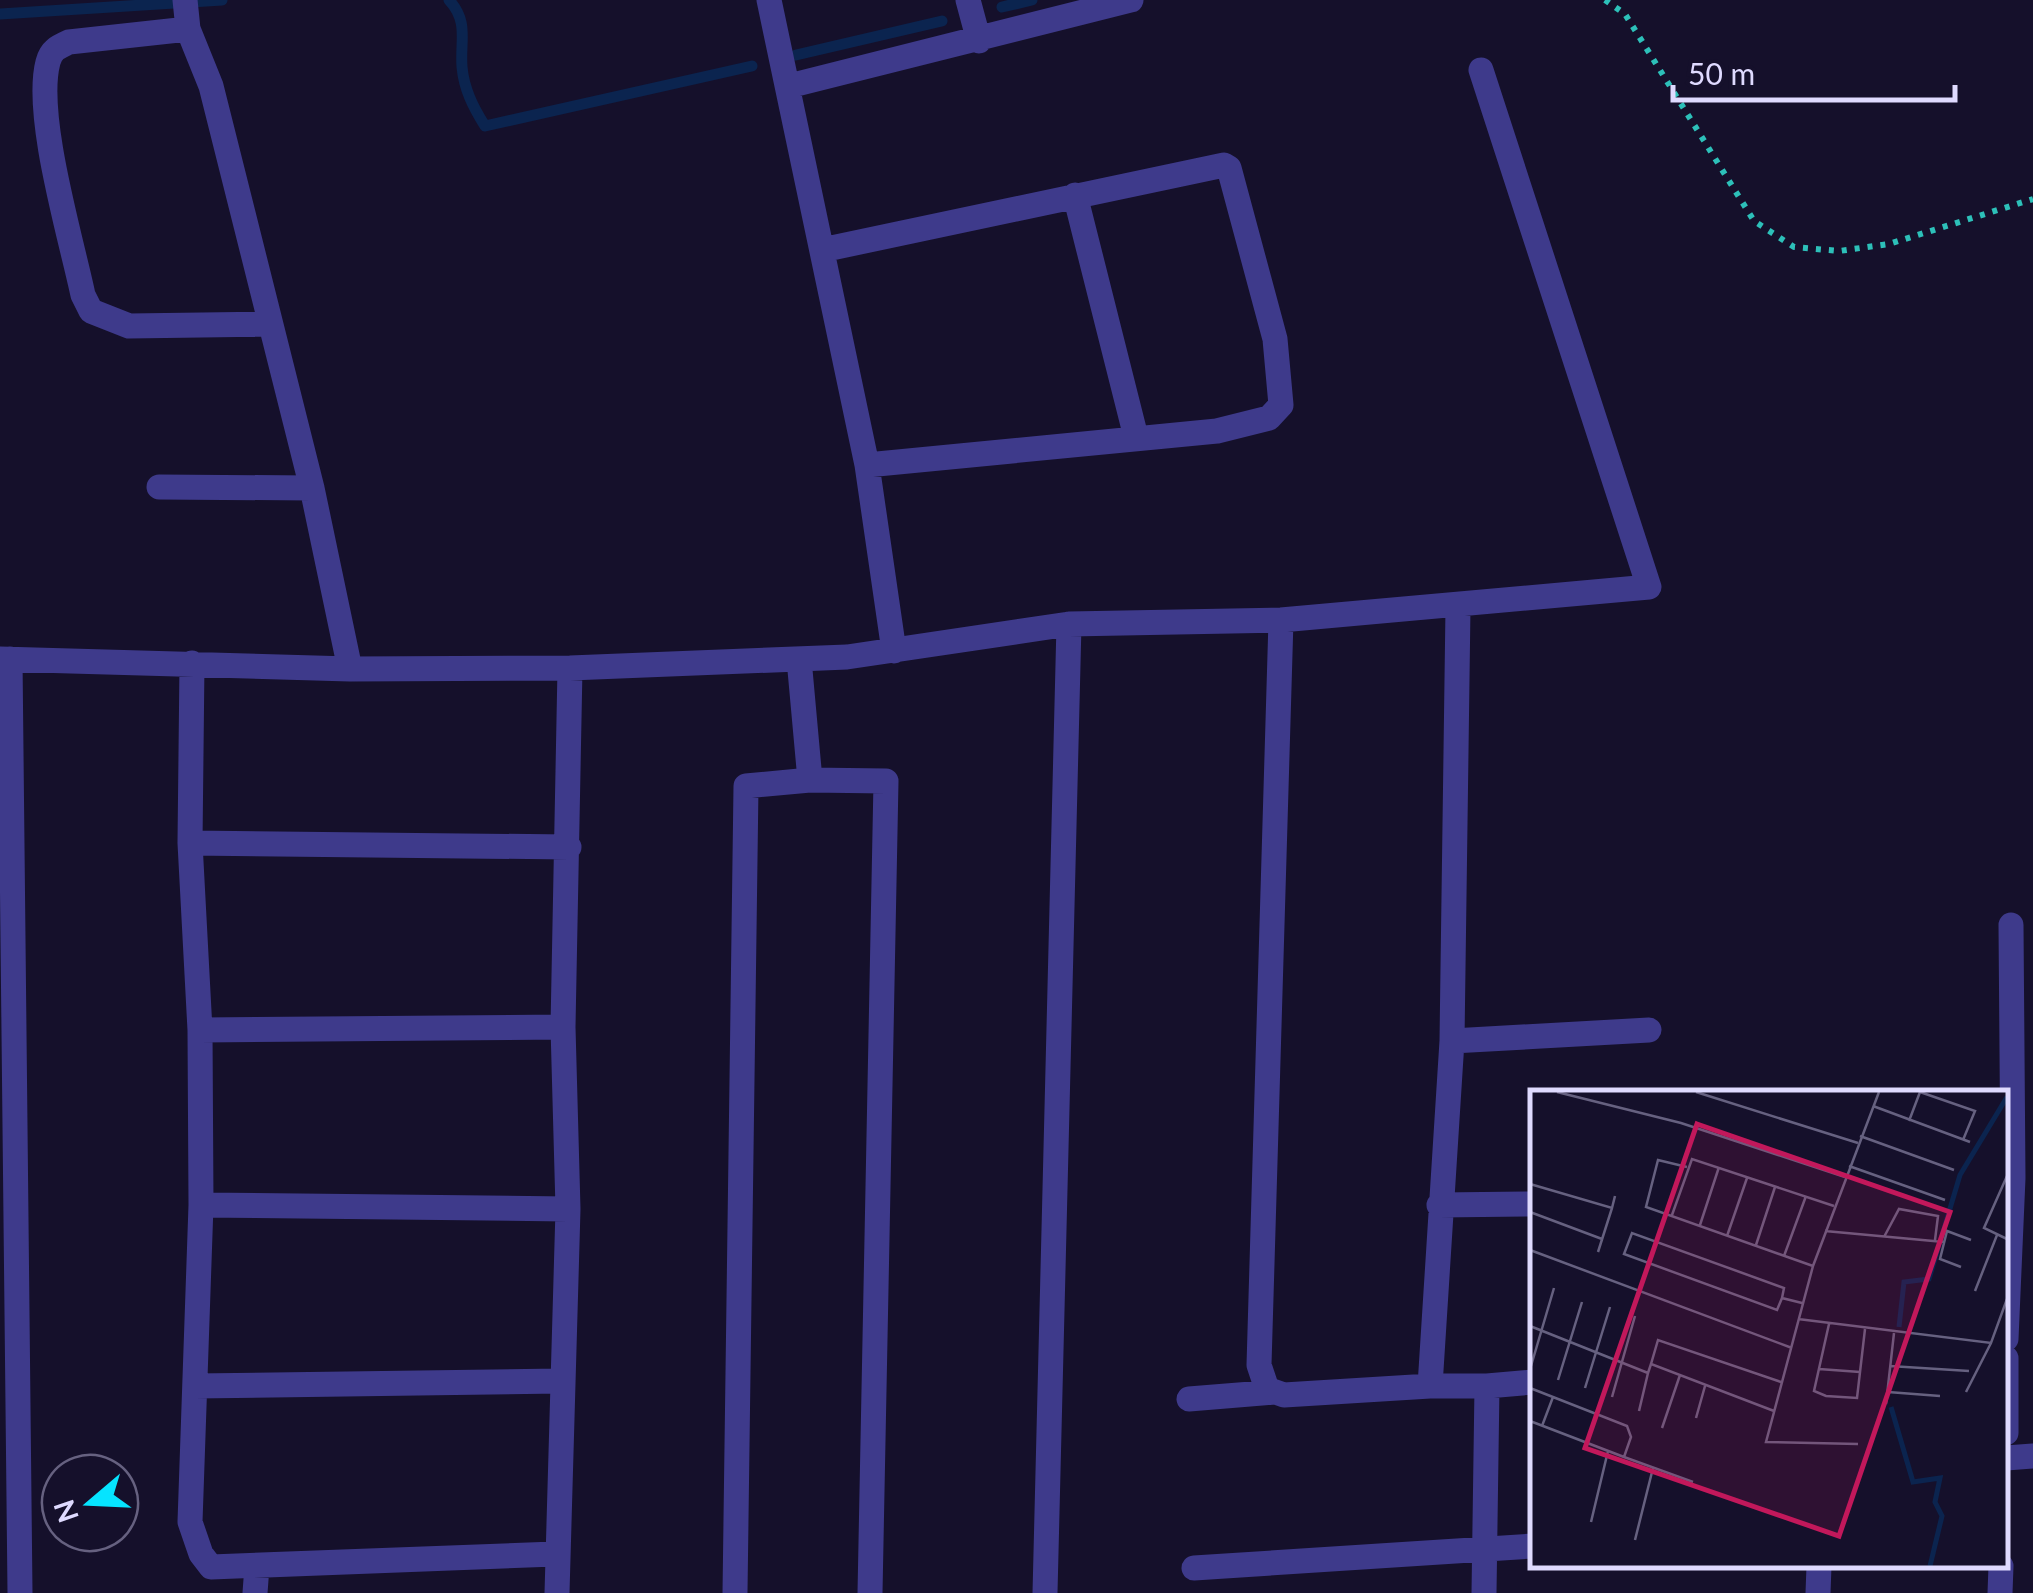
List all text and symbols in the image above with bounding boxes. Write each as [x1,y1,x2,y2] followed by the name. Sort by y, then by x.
[1673,40,1956,102] scale bar
[1688,55,1755,91] text: 50 m
[1530,1090,2008,1568] inset map
[40,1453,140,1553] north arrow
[46,1496,85,1527] text: N

